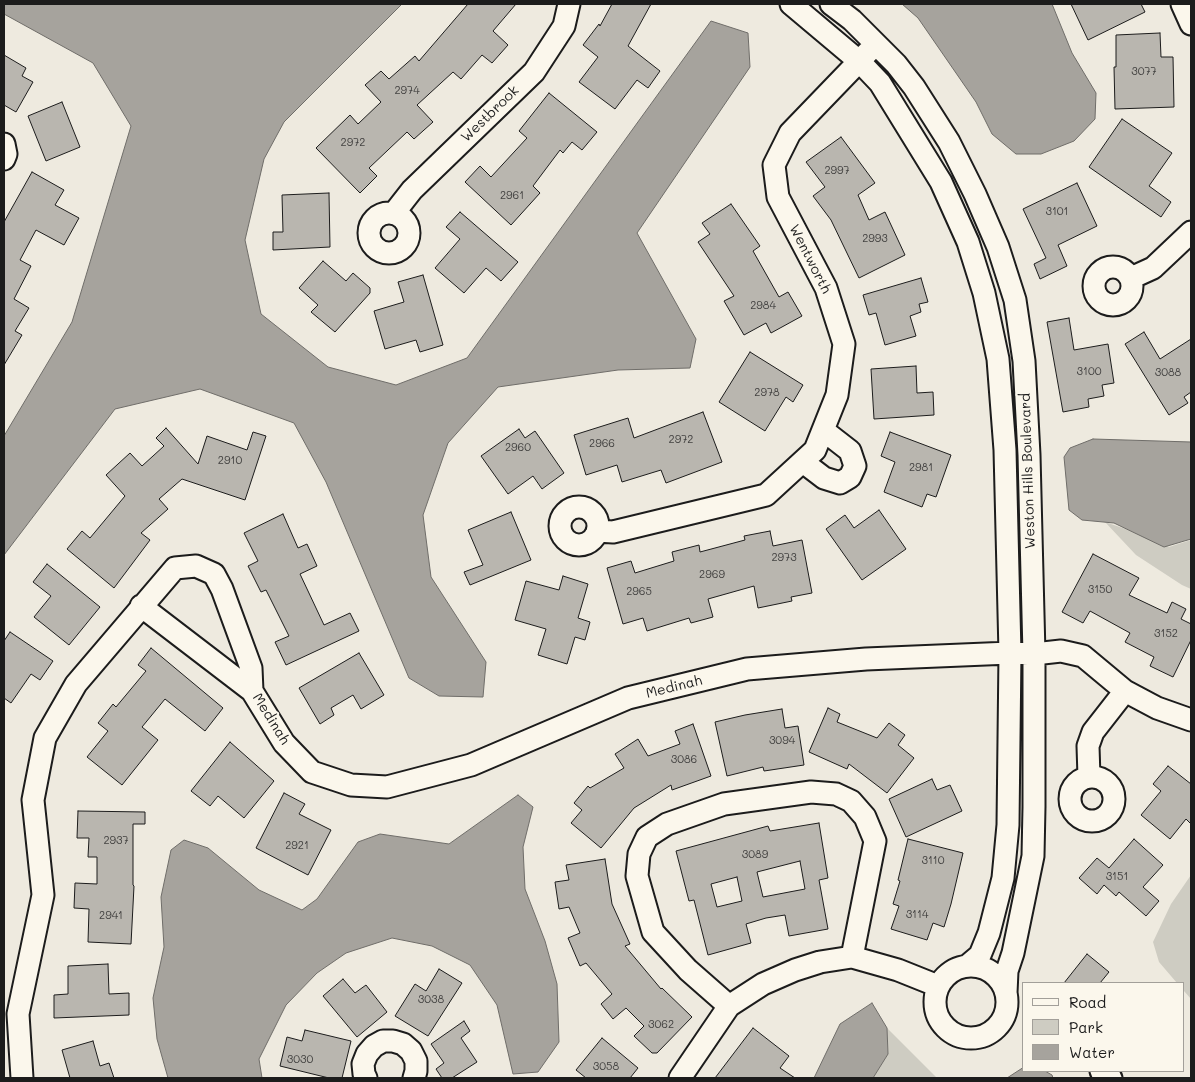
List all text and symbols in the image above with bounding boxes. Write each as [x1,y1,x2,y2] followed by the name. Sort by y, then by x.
[1131,65,1157,79] house number: 3077
[458,82,522,146] street label: Westbrook
[394,84,420,98] house number: 2974
[341,136,365,150] house number: 2972
[824,164,850,178] house number: 2997
[500,189,524,203] house number: 2961
[1045,205,1069,219] house number: 3101
[785,222,835,296] street label: Wentworth
[862,232,888,246] house number: 2993
[750,299,776,313] house number: 2984
[1077,365,1101,379] house number: 3100
[1155,366,1181,380] house number: 3088
[754,386,780,400] house number: 2978
[1017,393,1039,549] street label: Weston Hills Boulevard
[669,433,693,447] house number: 2972
[589,437,615,451] house number: 2966
[505,441,531,455] house number: 2960
[218,454,242,468] house number: 2910
[909,461,933,475] house number: 2981
[771,551,797,565] house number: 2973
[699,568,725,582] house number: 2969
[1088,583,1112,597] house number: 3150
[626,585,652,599] house number: 2965
[1154,627,1178,641] house number: 3152
[644,672,704,702] street label: Medinah
[249,690,293,748] street label: Medinah
[769,734,795,748] house number: 3094
[671,753,697,767] house number: 3086
[103,834,129,848] house number: 2937
[285,839,309,853] house number: 2921
[742,848,768,862] house number: 3089
[921,854,945,868] house number: 3110
[1106,870,1128,884] house number: 3151
[906,908,928,922] house number: 3114
[99,909,123,923] house number: 2941
[1022,982,1185,1072] legend
[1069,992,1106,1012] text: Road
[418,993,444,1007] house number: 3038
[1069,1017,1103,1037] text: Park
[648,1018,674,1032] house number: 3062
[1069,1042,1115,1062] text: Water
[287,1053,313,1067] house number: 3030
[593,1060,619,1074] house number: 3058

